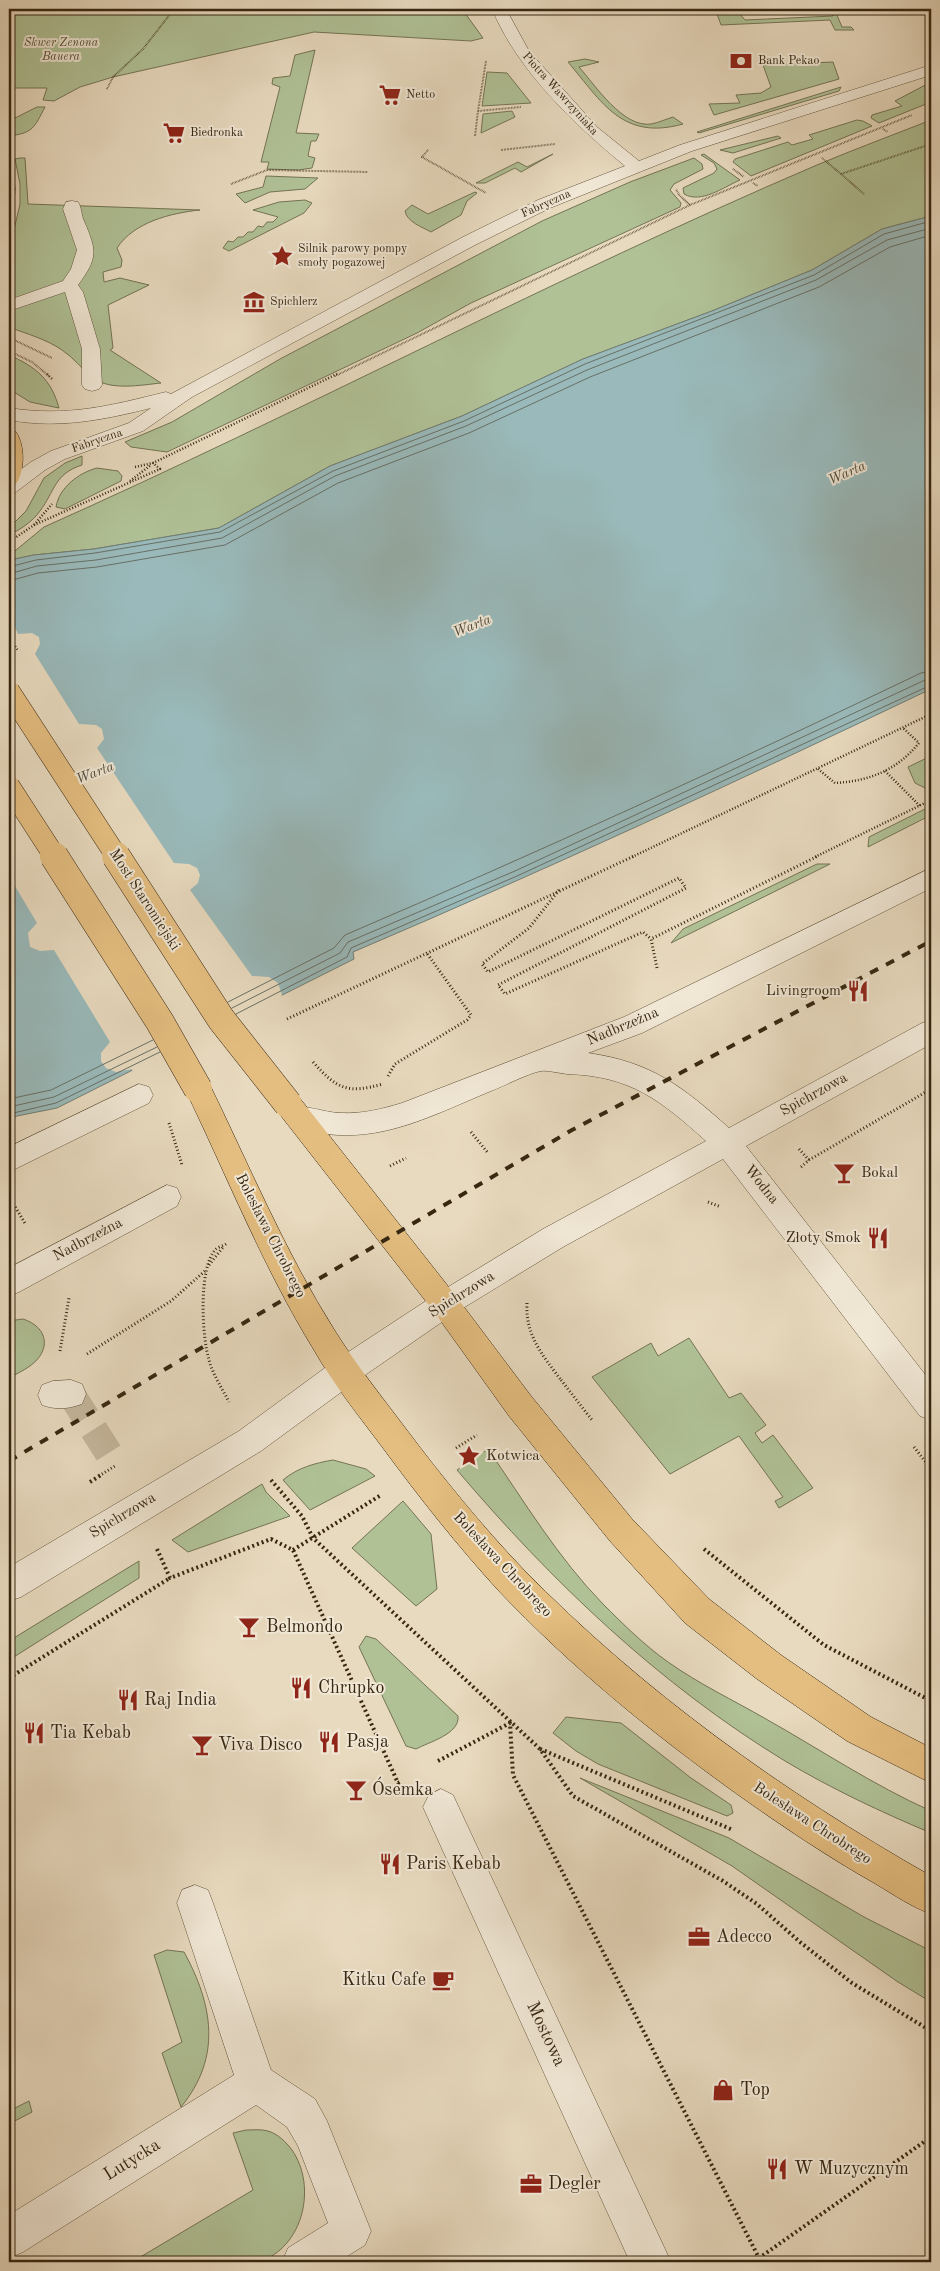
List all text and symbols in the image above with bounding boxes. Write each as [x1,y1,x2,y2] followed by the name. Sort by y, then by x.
[24,37,99,63] park label: Skwer Zenona Bauera
[728,48,754,74] bank icon: Bank Pekao
[520,50,600,138] street label: Piotra Wawrzyniaka
[758,55,820,67] place label: Bank Pekao
[377,82,403,108] supermarket icon: Netto
[406,89,435,101] place label: Netto
[161,120,187,146] supermarket icon: Biedronka
[190,127,243,139] place label: Biedronka
[519,188,573,220] street label: Fabryczna
[269,243,295,269] place icon: Silnik parowy pompy smoły pogazowej
[298,243,408,269] place label: Silnik parowy pompy smoły pogazowej
[241,289,267,315] museum icon: Spichlerz
[270,296,318,308] place label: Spichlerz
[70,427,124,455] street label: Fabryczna
[826,458,868,487] water label: Warta
[451,612,493,640] water label: Warta
[74,759,116,787] water label: Warta
[106,847,182,953] street label: Most Staromiejski
[845,978,871,1004] restaurant icon: Livingroom
[766,984,841,999] place label: Livingroom
[585,1005,662,1049] street label: Nadbrzeżna
[778,1070,851,1120] street label: Spichrzowa
[831,1160,857,1186] bar icon: Bokal
[741,1163,781,1208] street label: Wodna
[861,1166,898,1181] place label: Bokal
[232,1171,308,1301] street label: Bolesława Chrobrego
[51,1215,126,1265] street label: Nadbrzeżna
[865,1225,891,1251] restaurant icon: Złoty Smok
[786,1231,861,1246] place label: Złoty Smok
[427,1269,498,1321] street label: Spichrzowa
[456,1443,482,1469] place icon: Kotwica
[486,1449,540,1464] place label: Kotwica
[87,1490,159,1542] street label: Spichrzowa
[450,1510,554,1620] street label: Bolesława Chrobrego
[236,1614,262,1640] bar icon: Belmondo
[266,1618,343,1636] place label: Belmondo
[288,1675,314,1701] restaurant icon: Chrupko
[318,1679,385,1697] place label: Chrupko
[115,1687,141,1713] restaurant icon: Raj India
[144,1691,217,1709] place label: Raj India
[21,1720,47,1746] restaurant icon: Tia Kebab
[50,1724,131,1742] place label: Tia Kebab
[316,1729,342,1755] restaurant icon: Pasja
[189,1732,215,1758] bar icon: Viva Disco
[346,1733,389,1751] place label: Pasja
[218,1736,302,1754] place label: Viva Disco
[372,1776,433,1799] place label: Ósemka
[343,1777,369,1803] bar icon: Ósemka
[750,1780,874,1868] street label: Bolesława Chrobrego
[377,1851,403,1877] restaurant icon: Paris Kebab
[406,1855,501,1873] place label: Paris Kebab
[686,1924,712,1950] office icon: Adecco
[716,1928,772,1946] place label: Adecco
[430,1967,456,1993] cafe icon: Kitku Cafe
[342,1971,426,1989] place label: Kitku Cafe
[523,1999,569,2069] street label: Mostowa
[710,2077,736,2103] shop icon: Top
[740,2081,770,2099] place label: Top
[101,2136,163,2184] street label: Lutycka
[764,2156,790,2182] restaurant icon: W Muzycznym
[794,2160,909,2178] place label: W Muzycznym
[518,2171,544,2197] office icon: Degler
[548,2175,601,2193] place label: Degler

